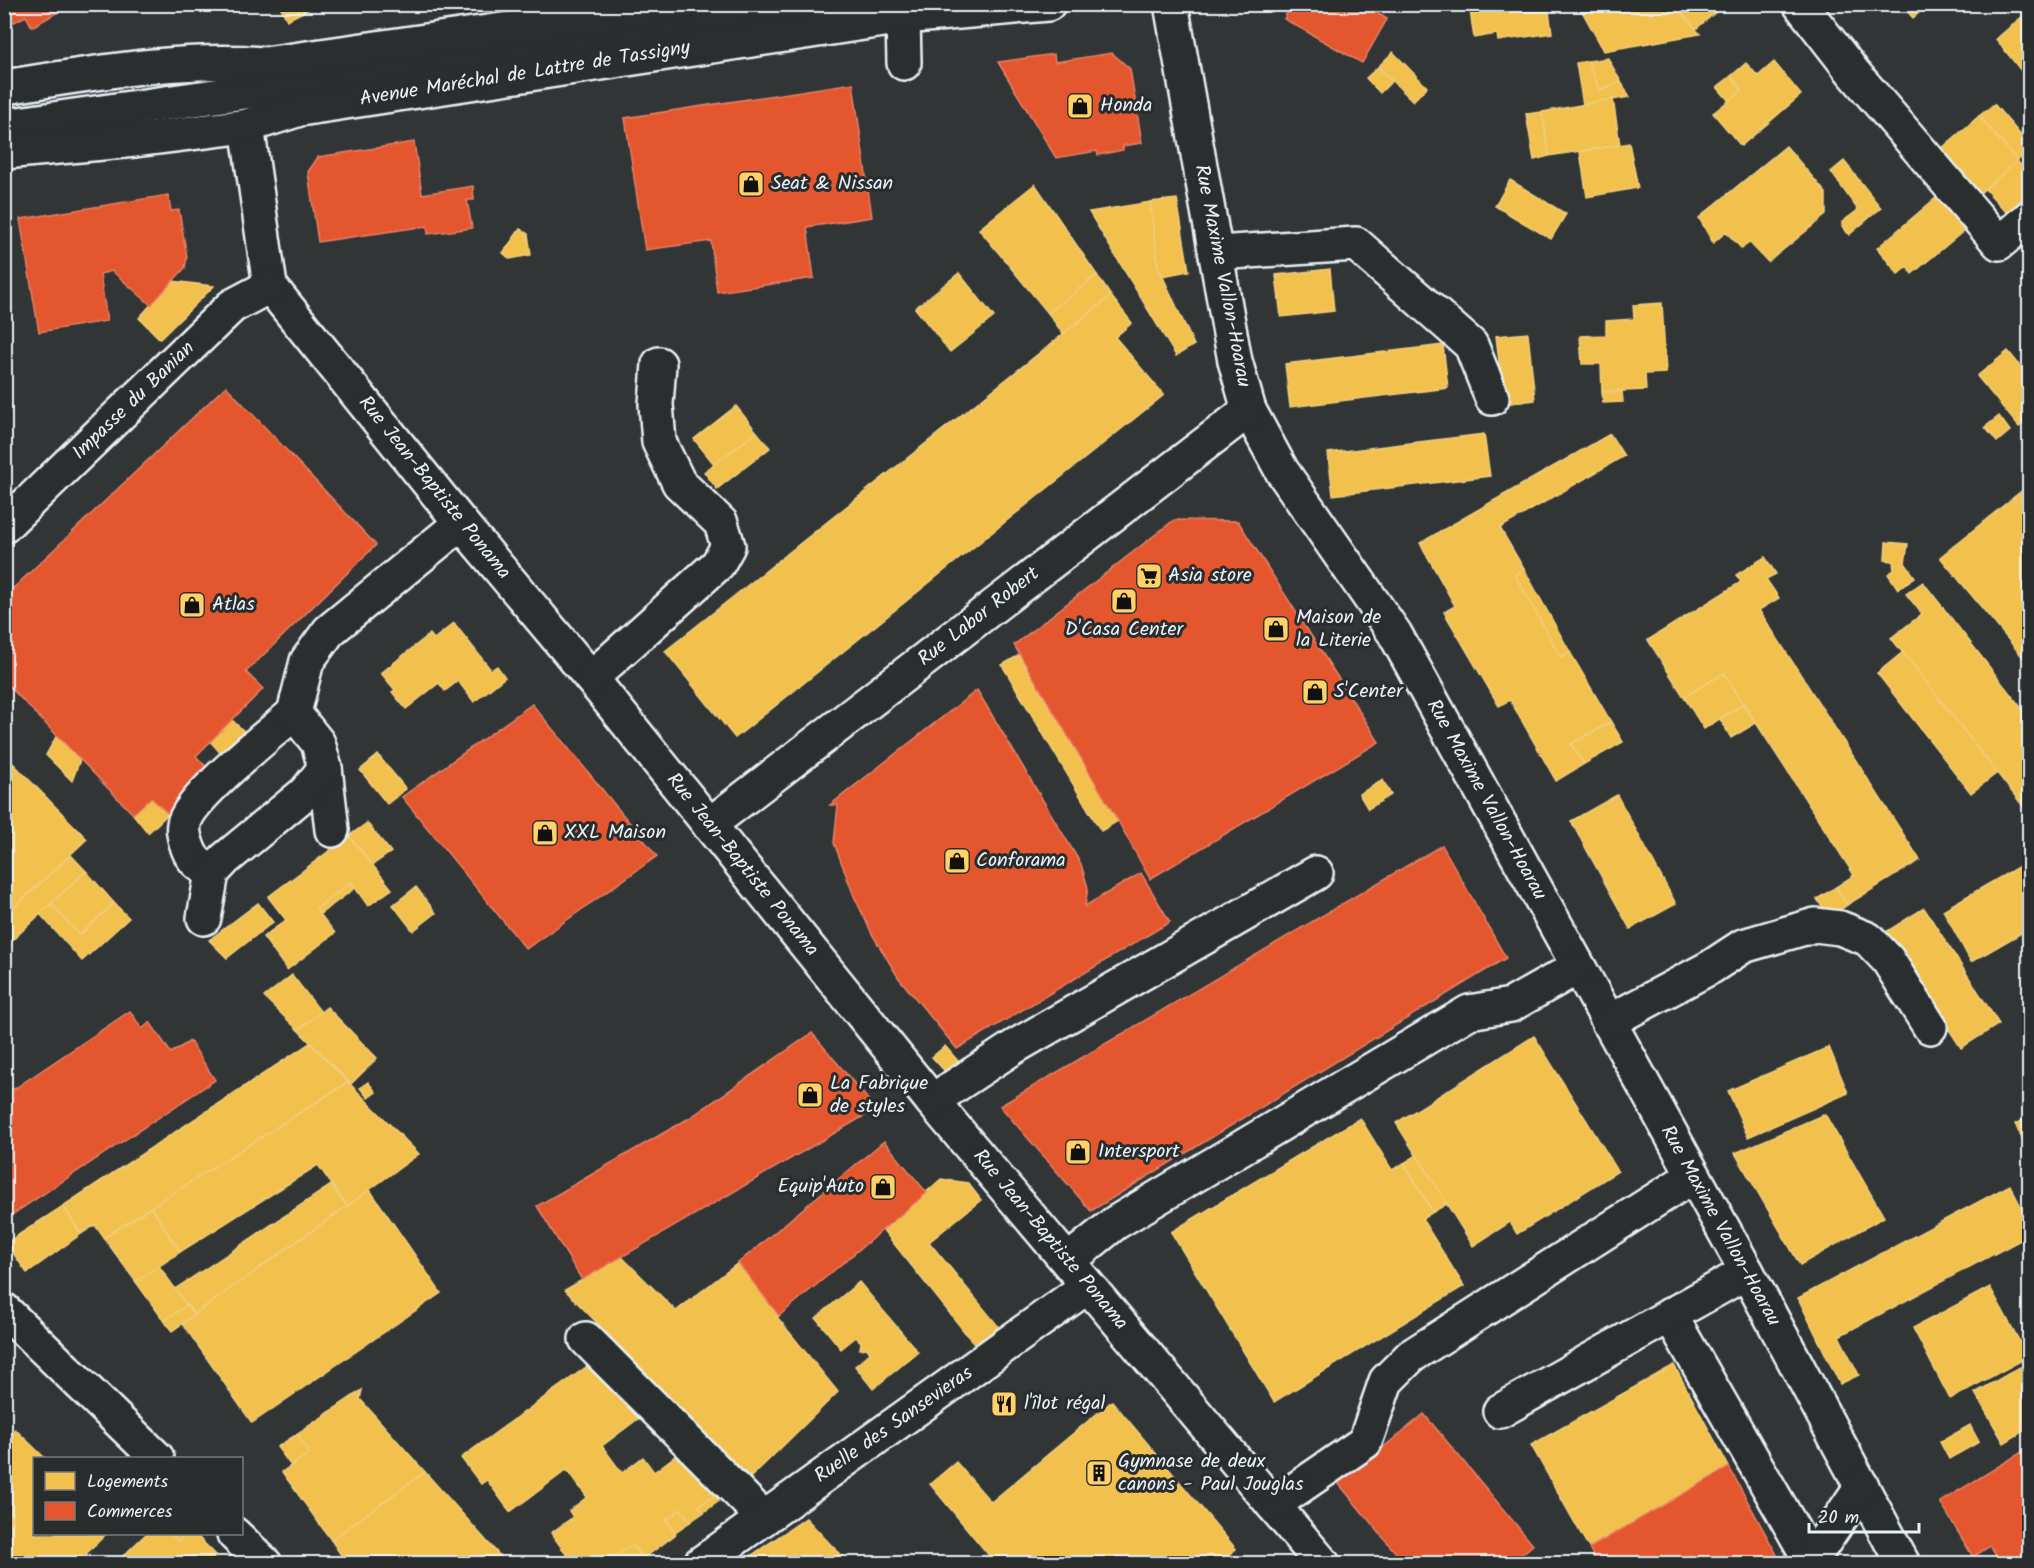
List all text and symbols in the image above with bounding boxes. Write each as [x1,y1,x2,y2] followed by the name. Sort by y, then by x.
[357,32,693,116] street label: Avenue Maréchal de Lattre de Tassigny
[1100,90,1152,122] place label: Honda
[1065,91,1095,121] shop icon: Honda
[1185,162,1259,390] street label: Rue Maxime Vallon-Hoarau
[771,168,893,200] place label: Seat & Nissan
[736,169,766,199] shop icon: Seat & Nissan
[65,334,203,468] street label: Impasse du Banian
[350,389,518,587] street label: Rue Jean-Baptiste Ponama
[911,559,1047,675] street label: Rue Labor Robert
[1168,560,1252,592] place label: Asia store
[1134,561,1164,591] supermarket icon: Asia store
[1109,586,1139,616] shop icon: D'Casa Center
[212,589,255,621] place label: Atlas
[177,590,207,620] shop icon: Atlas
[1296,602,1381,657] place label: Maison de la Literie
[1065,614,1184,646] place label: D'Casa Center
[1261,614,1291,644] shop icon: Maison de la Literie
[1334,676,1404,708] place label: S'Center
[1300,677,1330,707] shop icon: S'Center
[1417,693,1555,907] street label: Rue Maxime Vallon-Hoarau
[658,766,826,964] street label: Rue Jean-Baptiste Ponama
[564,817,666,849] place label: XXL Maison
[530,818,560,848] shop icon: XXL Maison
[976,845,1066,877] place label: Conforama
[942,846,972,876] shop icon: Conforama
[830,1068,928,1123] place label: La Fabrique de styles
[795,1080,825,1110] shop icon: La Fabrique de styles
[1651,1119,1789,1333] street label: Rue Maxime Vallon-Hoarau
[1098,1136,1180,1168] place label: Intersport
[1063,1137,1093,1167] shop icon: Intersport
[964,1142,1136,1338] street label: Rue Jean-Baptiste Ponama
[777,1171,864,1203] place label: Equip'Auto
[868,1172,898,1202] shop icon: Equip'Auto
[808,1358,980,1492] street label: Ruelle des Sansevieras
[1024,1388,1106,1420] place label: l'îlot régal
[989,1389,1019,1419] restaurant icon: l'îlot régal
[1118,1446,1304,1501] place label: Gymnase de deux canons - Paul Jouglas
[33,1457,243,1535] legend
[1084,1458,1114,1488] building icon: Gymnase de deux canons - Paul Jouglas
[87,1468,169,1497] text: Logements
[1809,1496,1918,1534] scale bar
[87,1498,173,1527] text: Commerces
[1818,1504,1859,1533] text: 20 m

